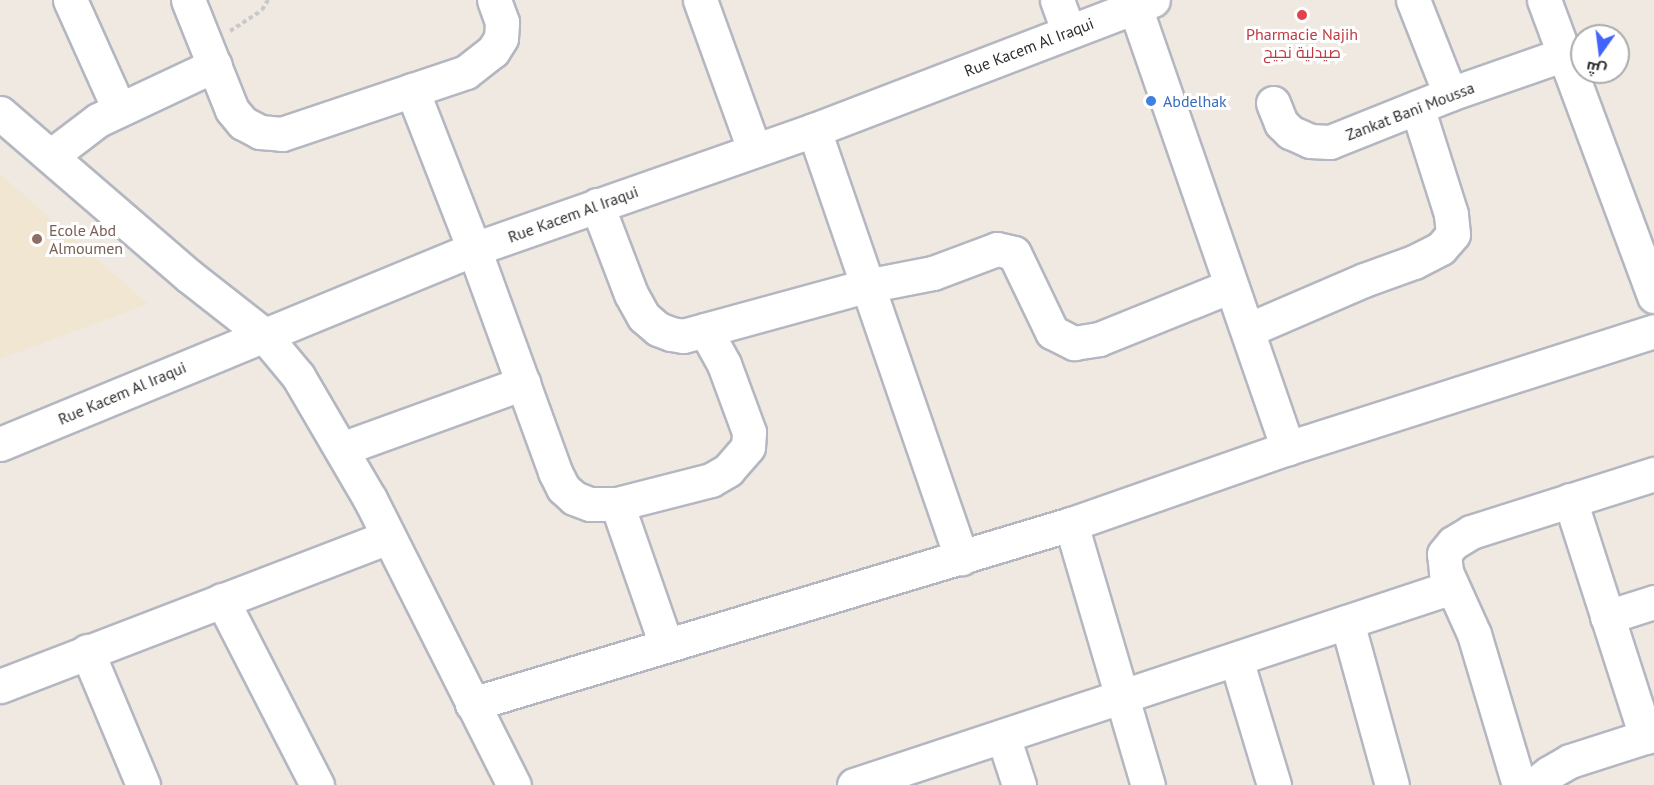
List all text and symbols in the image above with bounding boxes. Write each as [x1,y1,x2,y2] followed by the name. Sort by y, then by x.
[1295,8,1309,22] marker: Pharmacie Najih صيدلية نجيح
[961,13,1097,81] street label: Rue Kacem Al Iraqui
[1246,24,1358,62] place label: Pharmacie Najih صيدلية نجيح
[1570,24,1630,84] north arrow
[1584,57,1609,82] text: ش
[1343,78,1477,144] street label: Zankat Bani Moussa
[1163,91,1227,111] place label: Abdelhak
[1144,94,1158,108] marker: Abdelhak
[505,181,641,247] street label: Rue Kacem Al Iraqui
[49,220,123,258] place label: Ecole Abd Almoumen
[30,232,44,246] marker: Ecole Abd Almoumen
[55,357,189,429] street label: Rue Kacem Al Iraqui

